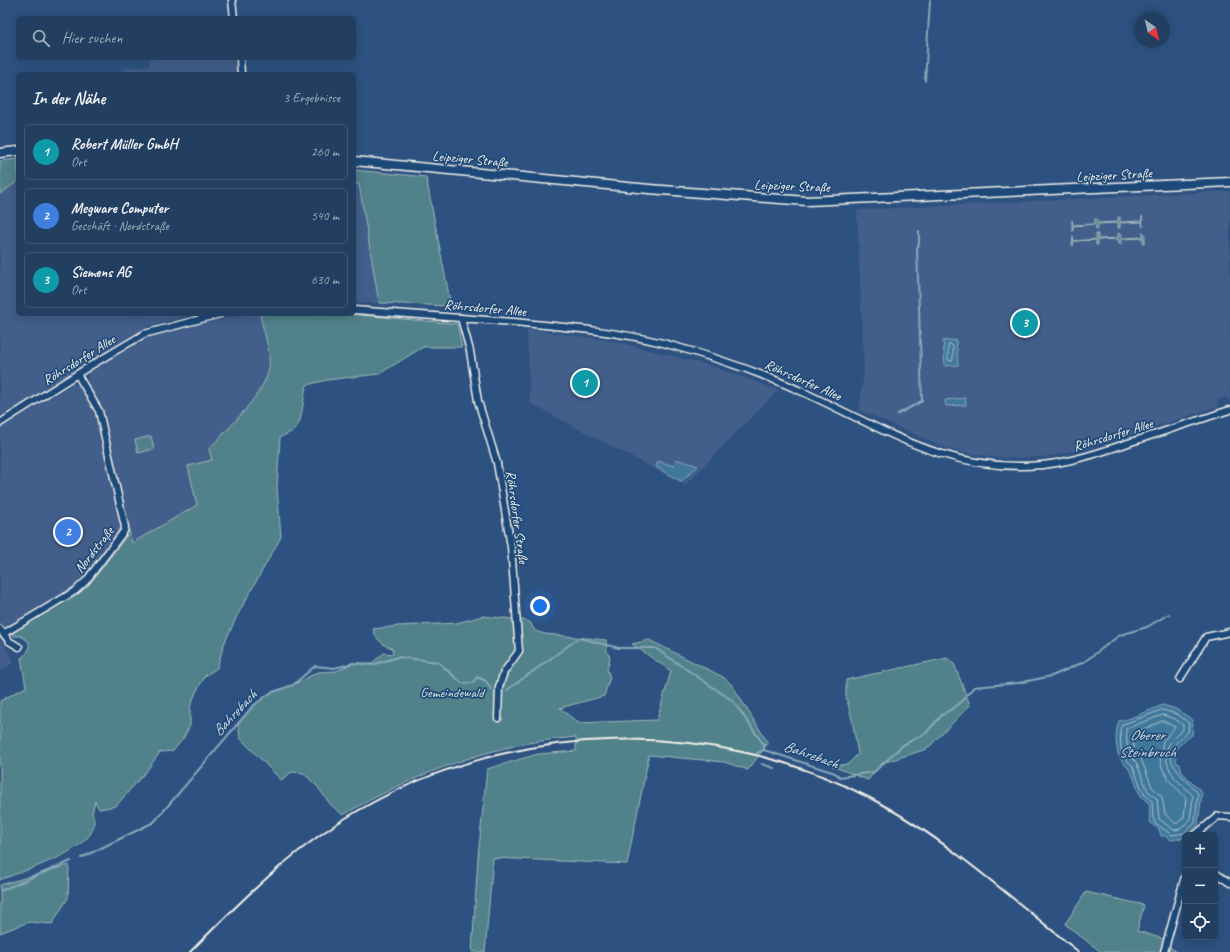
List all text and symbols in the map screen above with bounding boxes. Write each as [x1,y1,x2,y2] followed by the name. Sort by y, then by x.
[1134,12,1170,48] north arrow
[16,16,356,60] search box
[30,27,52,49] icon: search
[62,29,122,48] text: Hier suchen
[32,88,105,109] text: In der Nähe
[284,90,340,106] text: 3 Ergebnisse
[71,135,177,154] text: Robert Müller GmbH
[43,144,49,160] text: 1
[311,144,339,160] text: 260 m
[432,147,510,171] street label: Leipziger Straße
[71,154,86,170] text: Ort
[1076,164,1154,185] street label: Leipziger Straße
[754,176,832,196] street label: Leipziger Straße
[71,199,168,218] text: Megware Computer
[43,208,49,224] text: 2
[311,208,339,224] text: 540 m
[71,218,169,234] text: Geschäft · Nordstraße
[71,263,131,282] text: Siemens AG
[43,272,49,288] text: 3
[311,272,339,288] text: 630 m
[71,282,86,298] text: Ort
[443,296,528,320] street label: Röhrsdorfer Allee
[1012,308,1038,338] pin: 3
[40,330,120,389] street label: Röhrsdorfer Allee
[762,356,845,405] street label: Röhrsdorfer Allee
[572,368,598,398] pin: 1
[1071,414,1156,455] street label: Röhrsdorfer Allee
[502,469,532,566] street label: Röhrsdorfer Straße
[55,517,81,547] pin: 2
[71,522,118,577] street label: Nordstraße
[530,596,550,616] your location
[420,684,486,701] park label: Gemeindewald
[209,685,262,740] water label: Bahrebach
[1119,726,1176,762] water label: Oberer Steinbruch
[781,737,842,774] water label: Bahrebach
[1182,832,1218,940] map controls
[1182,832,1218,868] button: +
[1182,868,1218,904] button: −
[1182,904,1218,940] button: locate

